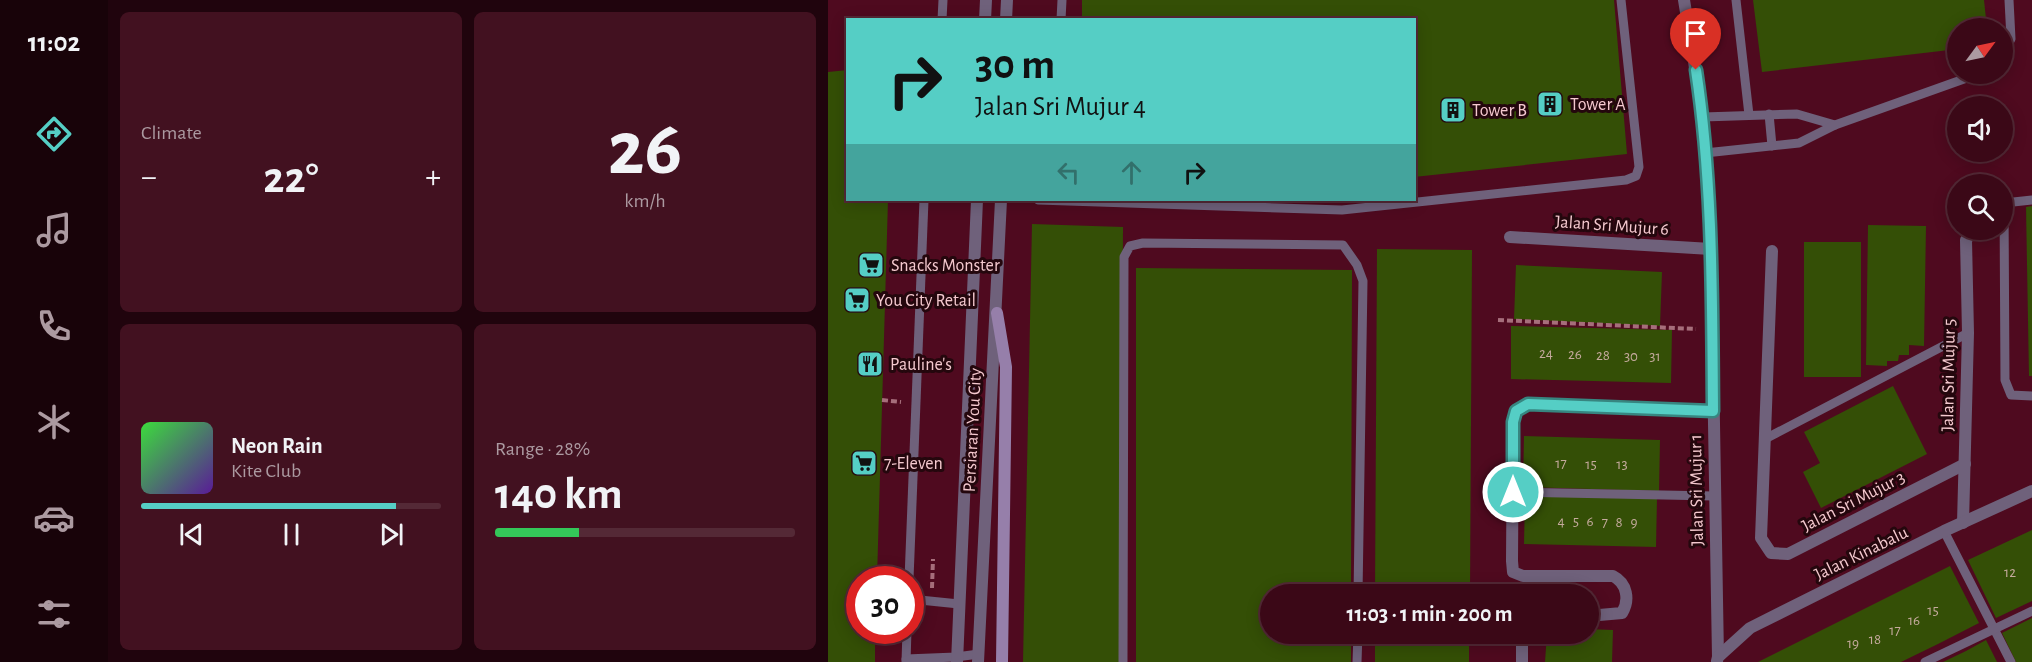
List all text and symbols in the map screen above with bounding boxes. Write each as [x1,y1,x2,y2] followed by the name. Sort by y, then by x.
[1670,8,1721,70] pin
[1679,17,1712,50] icon: arrive
[1947,18,2013,84] north arrow
[1947,18,2013,240] map controls
[28,29,80,56] text: 11:02
[876,42,954,120] icon: right
[975,44,1055,86] text: 30 m
[1535,89,1565,119] building icon: Tower A
[975,93,1146,120] text: Jalan Sri Mujur 4
[1438,95,1468,125] building icon: Tower B
[1570,96,1626,114] place label: Tower A
[1947,96,2013,162] button: sound
[1472,102,1527,120] place label: Tower B
[608,111,682,189] text: 26
[33,113,75,155] icon: directions
[141,123,202,143] text: Climate
[263,156,319,201] text: 22°
[1052,156,1085,189] icon: left
[1115,156,1148,189] icon: ahead
[1178,156,1211,189] icon: right
[141,161,157,194] text: −
[425,161,441,194] text: +
[1947,174,2013,240] button: search
[624,191,666,211] text: km/h
[33,209,75,251] icon: music
[1555,213,1669,239] street label: Jalan Sri Mujur 6
[856,250,886,280] supermarket icon: Snacks Monster
[891,257,1000,275] place label: Snacks Monster
[842,285,872,315] supermarket icon: You City Retail
[876,292,976,310] place label: You City Retail
[33,305,75,347] icon: phone
[1939,318,1959,432] street label: Jalan Sri Mujur 5
[1539,346,1553,361] house number: 24
[1568,347,1582,362] house number: 26
[1596,348,1610,363] house number: 28
[855,349,885,379] restaurant icon: Pauline's
[1624,349,1638,364] house number: 30
[1649,349,1661,364] house number: 31
[890,356,952,374] place label: Pauline's
[961,367,985,493] street label: Persiaran You City
[33,401,75,443] icon: climate
[1687,434,1707,546] street label: Jalan Sri Mujur 1
[231,435,323,457] text: Neon Rain
[495,439,590,459] text: Range · 28%
[849,448,879,478] supermarket icon: 7-Eleven
[884,455,943,473] place label: 7-Eleven
[1555,456,1567,471] house number: 17
[1585,457,1597,472] house number: 15
[1616,457,1628,472] house number: 13
[1481,460,1545,524] position arrow
[231,461,301,481] text: Kite Club
[1799,468,1908,536] street label: Jalan Sri Mujur 3
[495,472,623,517] text: 140 km
[33,497,75,539] icon: car
[1557,514,1565,529] house number: 4
[1573,514,1579,529] house number: 5
[1586,514,1594,529] house number: 6
[1602,515,1608,530] house number: 7
[1615,515,1623,530] house number: 8
[1630,515,1638,530] house number: 9
[175,518,208,551] icon: previous
[275,518,308,551] icon: pause
[375,518,408,551] icon: next
[1812,524,1911,584] street label: Jalan Kinabalu
[2004,565,2016,580] house number: 12
[846,566,924,644] speed limit sign: 30
[33,593,75,635] icon: filters
[1347,603,1512,625] text: 11:03 · 1 min · 200 m
[1927,603,1939,618] house number: 15
[1908,613,1920,628] house number: 16
[1889,623,1901,638] house number: 17
[1869,632,1881,647] house number: 18
[1847,636,1859,651] house number: 19

